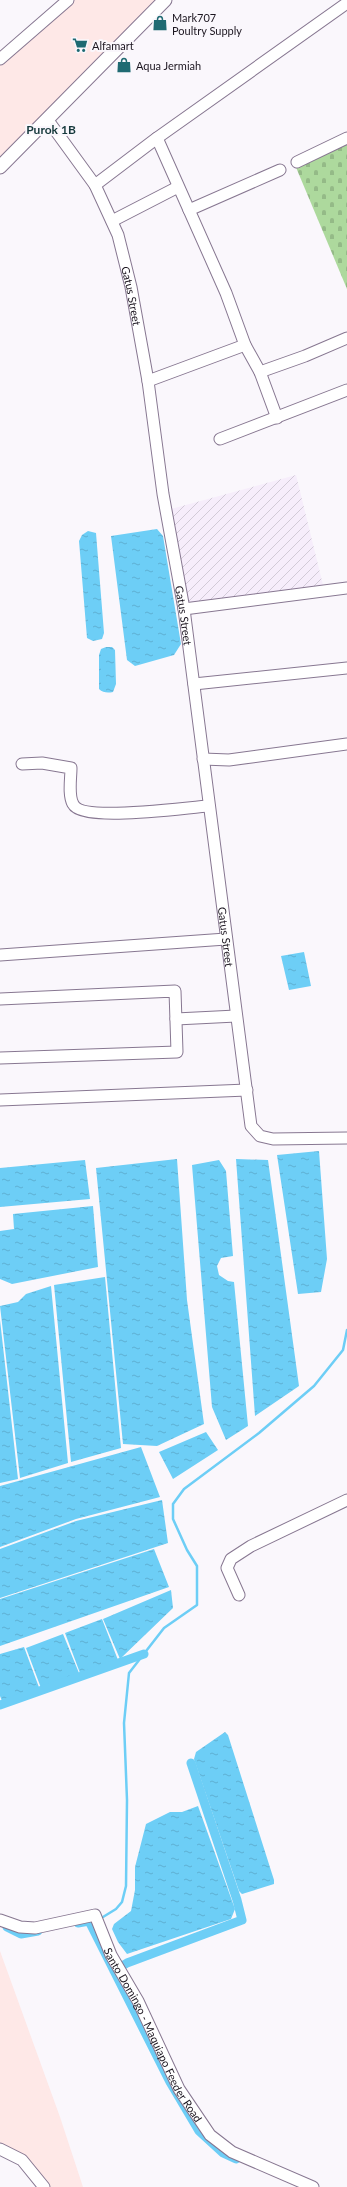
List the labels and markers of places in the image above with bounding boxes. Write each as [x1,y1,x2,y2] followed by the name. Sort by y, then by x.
[172,11,242,37] place label: Mark707 Poultry Supply
[151,14,169,32] shop icon: Mark707 Poultry Supply
[71,36,89,54] supermarket icon: Alfamart
[92,39,134,52] place label: Alfamart
[115,56,133,74] shop icon: Aqua Jermiah
[136,59,201,72] place label: Aqua Jermiah

